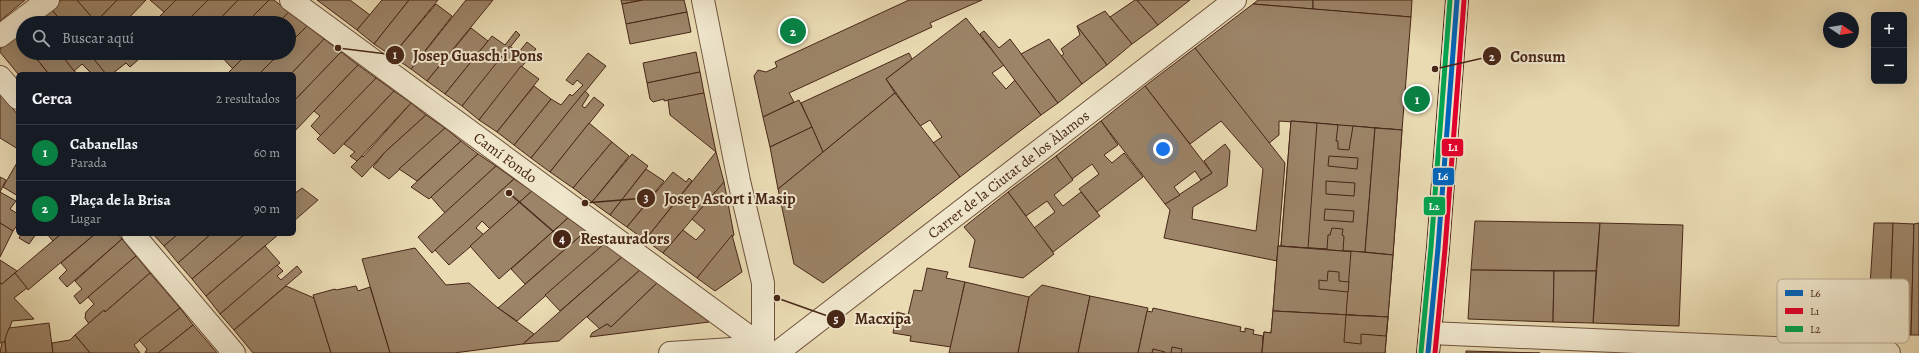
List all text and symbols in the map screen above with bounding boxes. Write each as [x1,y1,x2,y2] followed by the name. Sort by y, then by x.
[1823,12,1859,48] north arrow
[1871,12,1907,84] map controls
[1871,12,1907,48] button: +
[16,16,296,60] search box
[780,16,806,46] pin: 2
[30,27,52,49] icon: search
[62,28,134,48] text: Buscar aquí
[385,41,551,69] callout: Josep Guasch i Pons
[1482,42,1573,70] callout: Consum
[413,45,543,67] text: Josep Guasch i Pons
[1510,46,1566,68] text: Consum
[393,47,398,63] text: 1
[1871,48,1907,84] button: −
[1489,49,1495,65] text: 2
[1404,84,1430,114] pin: 1
[32,87,72,110] text: Cerca
[216,90,280,107] text: 2 resultados
[924,106,1094,243] street label: Carrer de la Ciutat de los Àlamos
[469,127,541,188] street label: Camí Fondo
[70,134,138,154] text: Cabanellas
[1441,138,1464,157] line badge: L1
[1153,139,1173,159] your location
[1448,140,1458,155] text: L1
[43,144,47,161] text: 1
[254,144,280,161] text: 60 m
[70,154,107,171] text: Parada
[1432,167,1455,186] line badge: L6
[1438,169,1448,184] text: L6
[636,184,803,212] callout: Josep Astort i Masip
[664,188,796,210] text: Josep Astort i Masip
[70,190,171,210] text: Plaça de la Brisa
[643,190,649,206] text: 3
[1423,196,1446,216] line badge: L2
[1428,199,1440,214] text: L2
[42,200,48,217] text: 2
[254,200,280,217] text: 90 m
[70,210,101,227] text: Lugar
[552,225,677,253] callout: Restauradors
[580,228,670,250] text: Restauradors
[559,231,565,247] text: 4
[1777,279,1909,343] legend
[1810,286,1821,301] text: L6
[1810,304,1820,319] text: L1
[826,305,919,333] callout: Macxipa
[855,308,912,330] text: Macxipa
[833,311,839,327] text: 5
[1810,322,1821,337] text: L2

